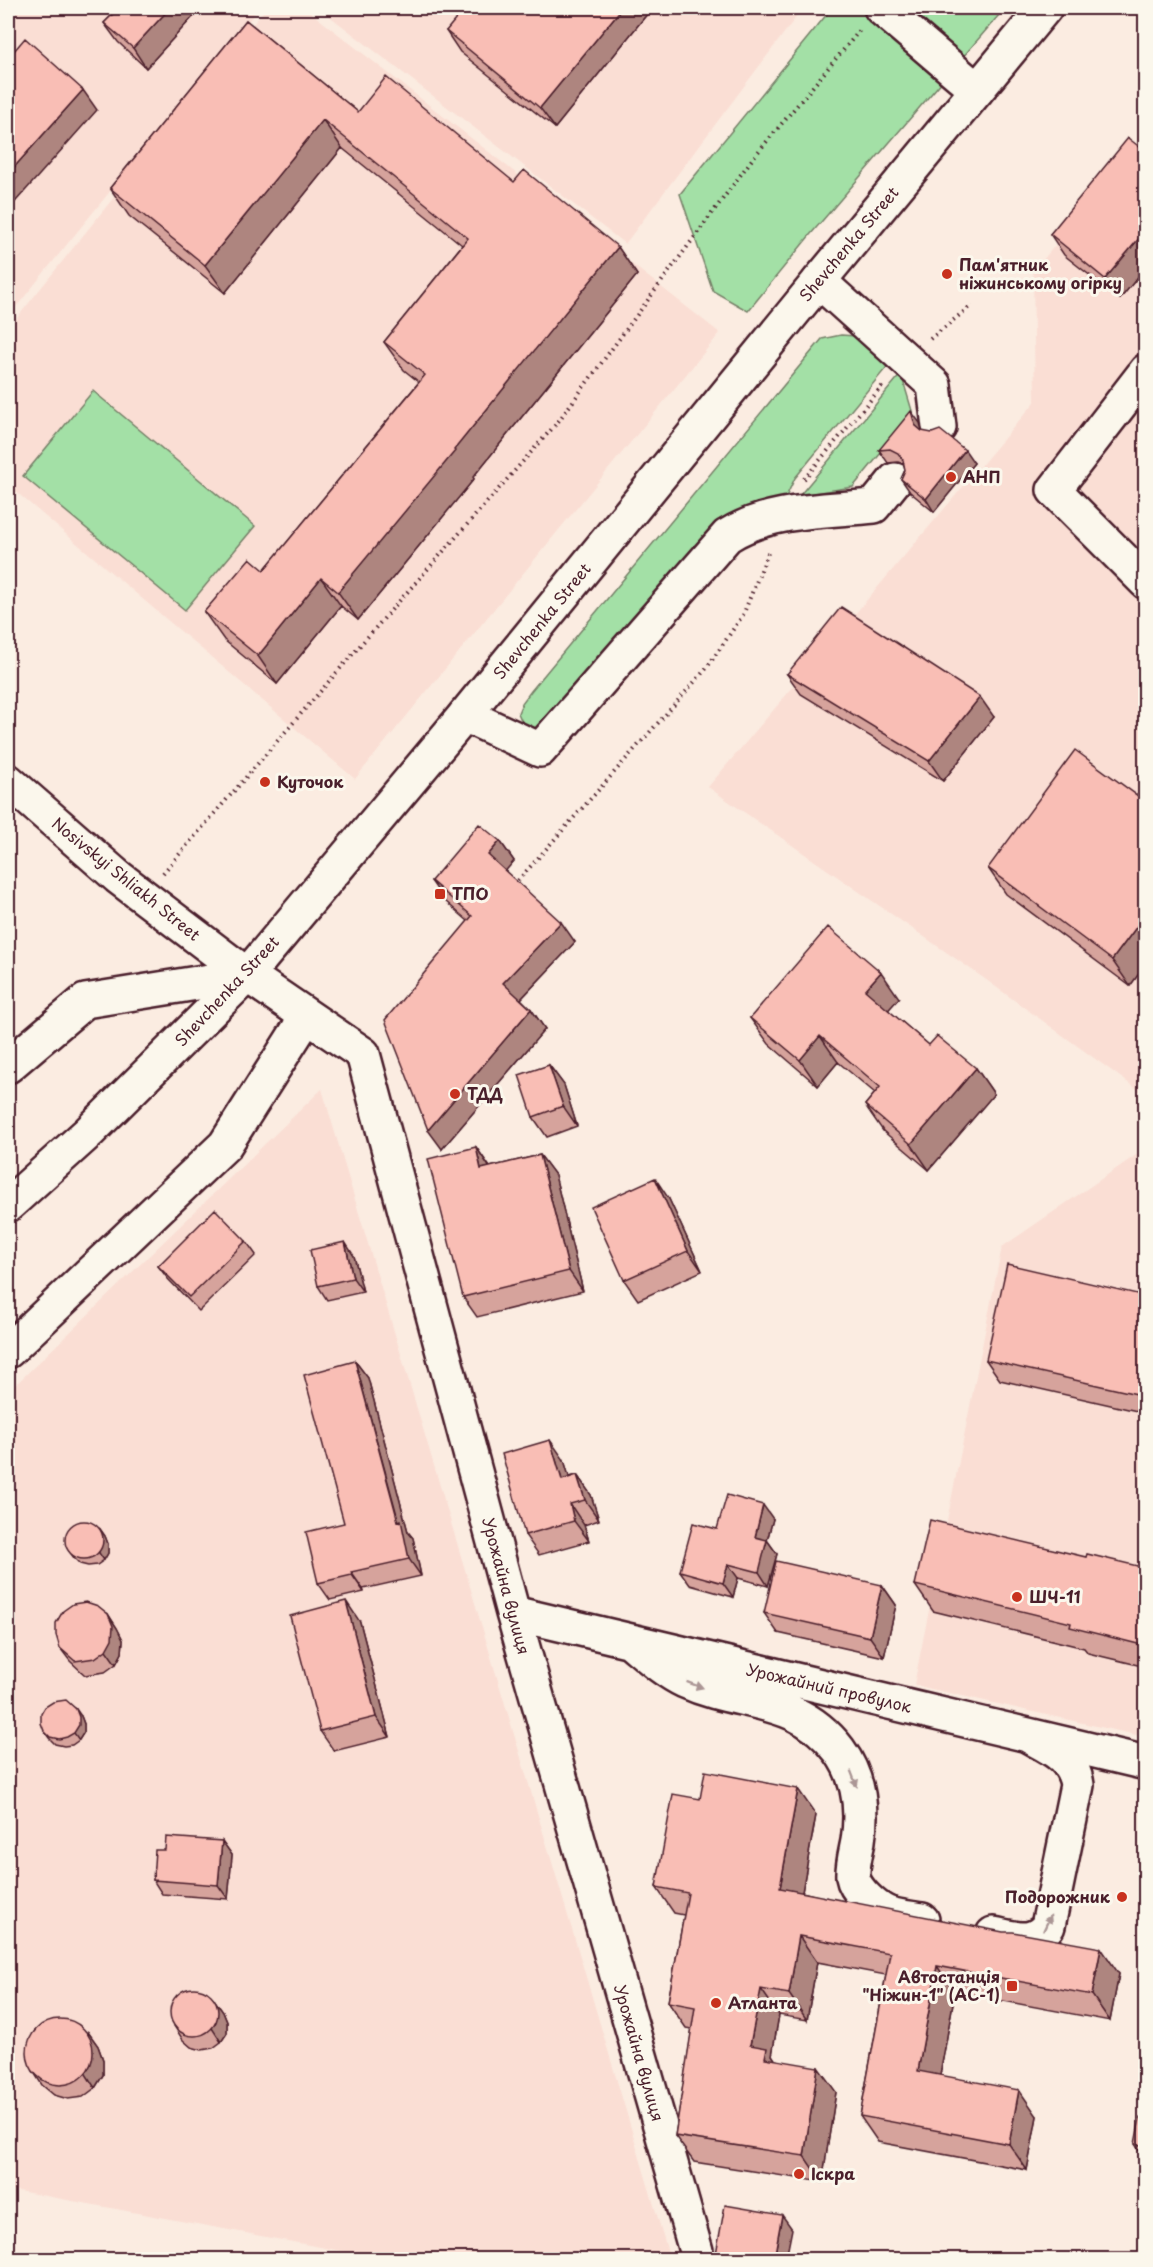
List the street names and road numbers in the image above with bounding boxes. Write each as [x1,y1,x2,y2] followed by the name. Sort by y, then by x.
[793,180,904,306] street label: Shevchenka Street
[487,557,596,684] street label: Shevchenka Street
[47,811,206,946] street label: Nosivskyi Shliakh Street
[169,929,284,1051] street label: Shevchenka Street
[477,1514,537,1657] street label: Урожайна вулиця
[744,1656,914,1718] street label: Урожайний провулок
[609,1982,671,2124] street label: Урожайна вулиця

